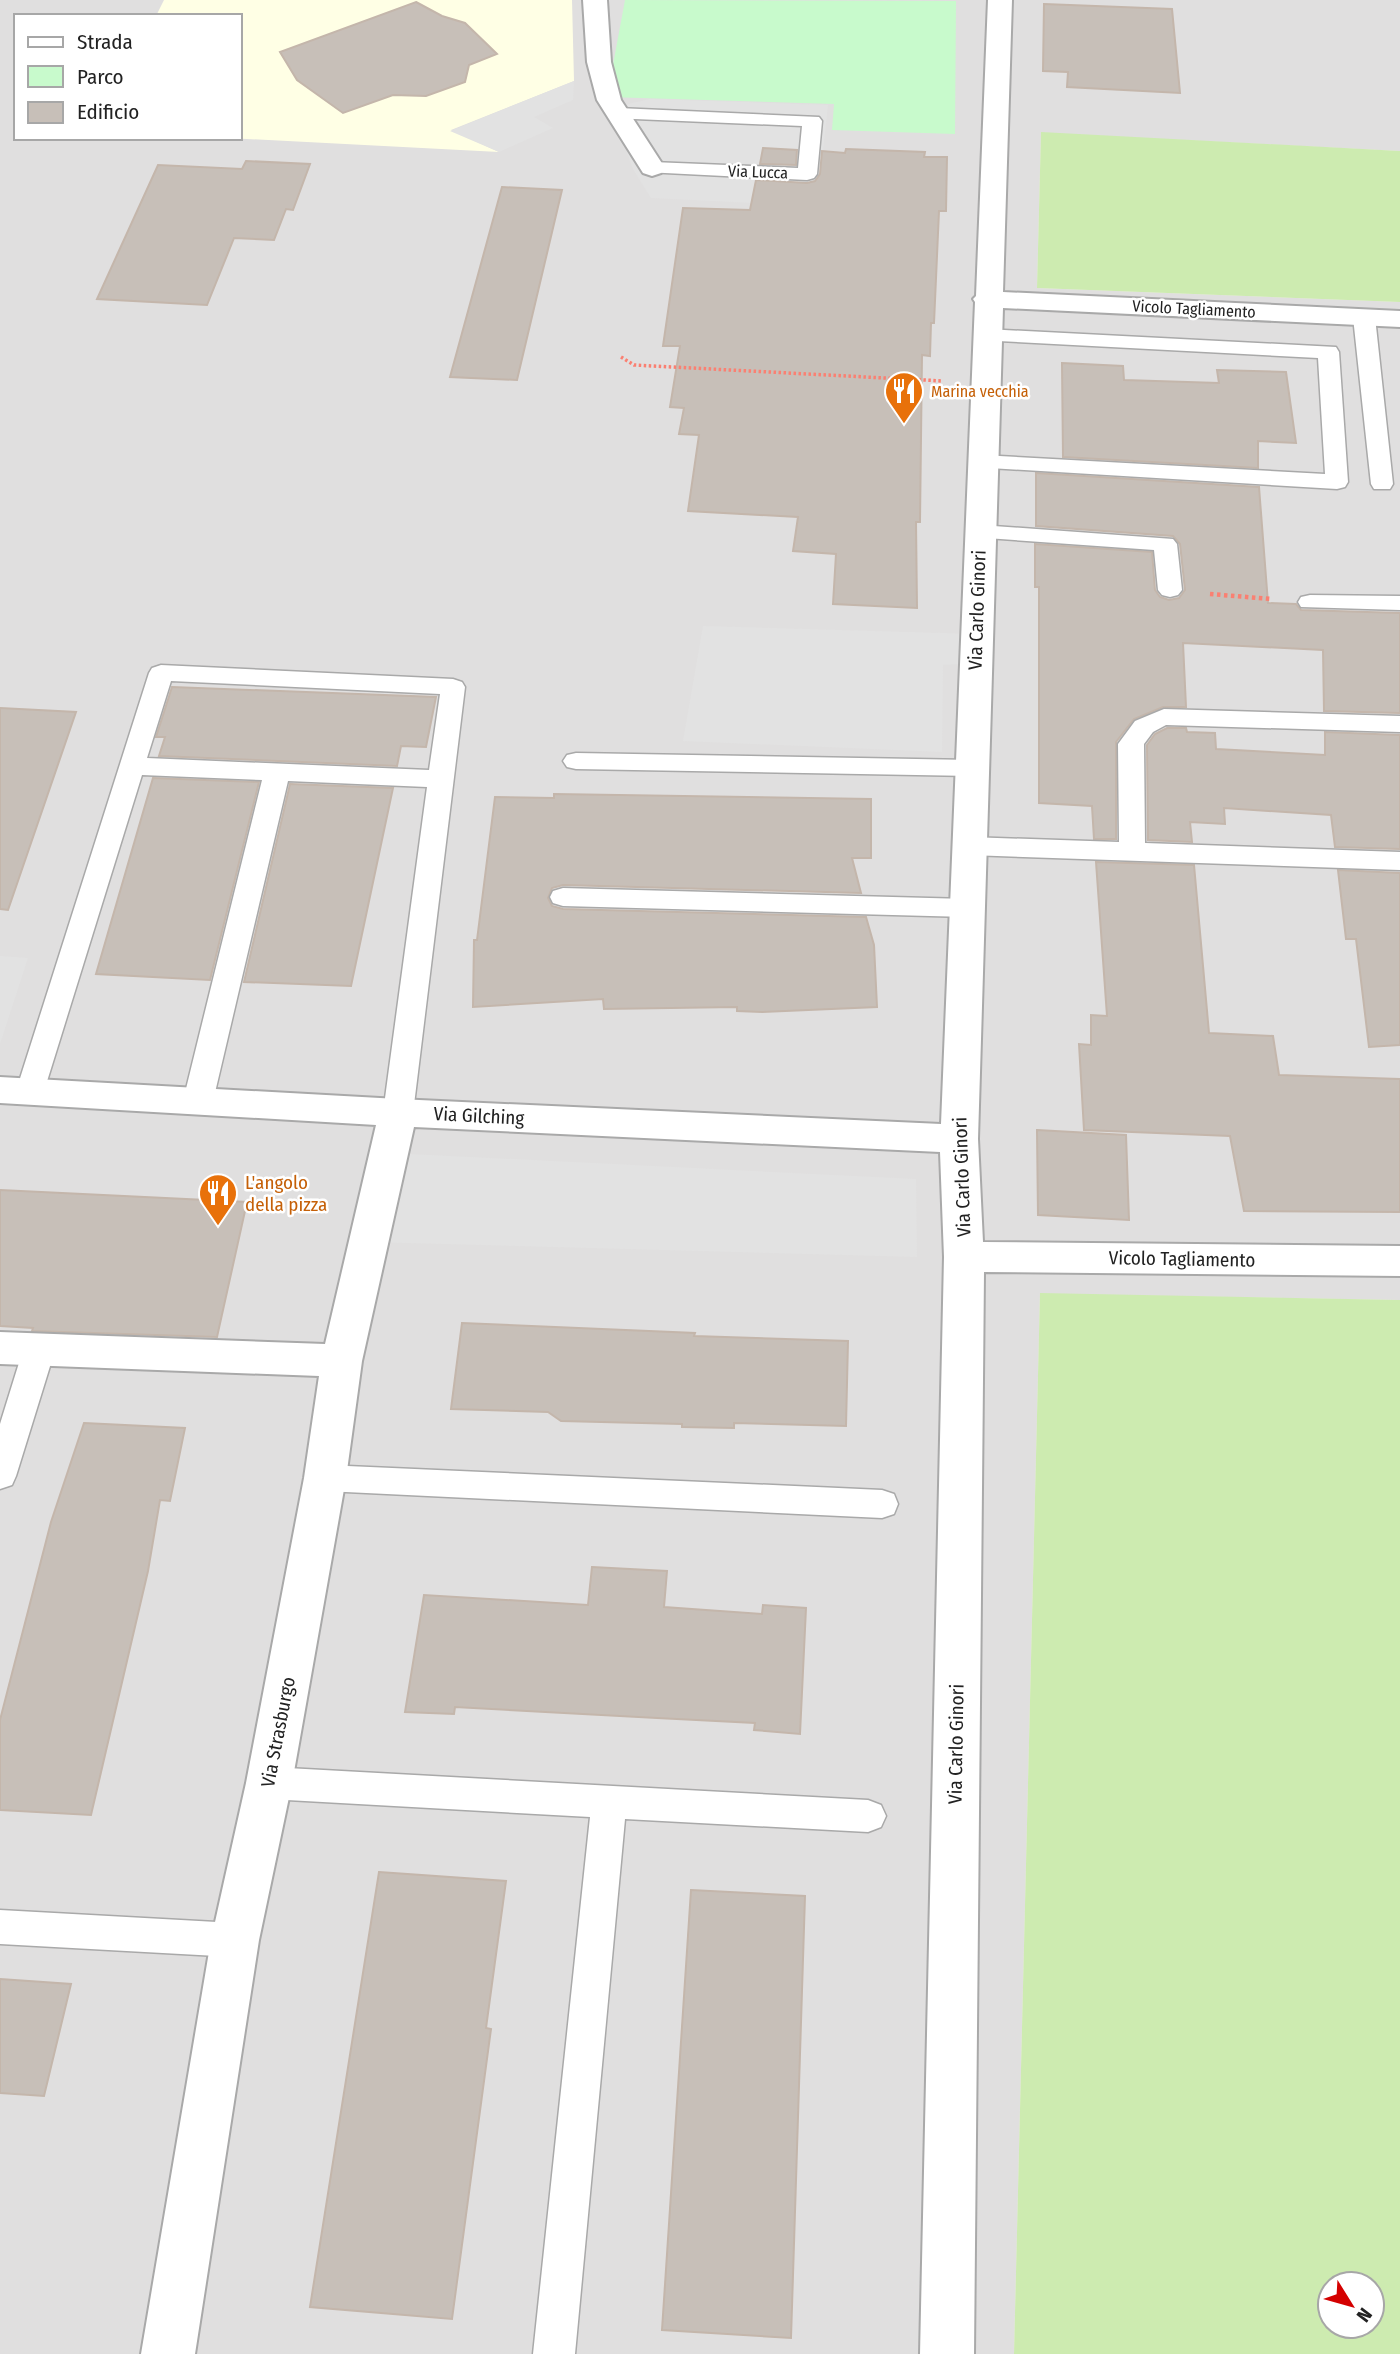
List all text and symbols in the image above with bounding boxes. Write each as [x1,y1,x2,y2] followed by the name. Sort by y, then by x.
[14,14,242,140] legend
[77,29,133,55] text: Strada
[77,64,124,90] text: Parco
[77,99,139,125] text: Edificio
[728,161,788,183] street label: Via Lucca
[1132,296,1256,322] street label: Vicolo Tagliamento
[883,370,925,425] restaurant icon: Marina vecchia
[931,382,1029,401] place label: Marina vecchia
[963,550,991,670] street label: Via Carlo Ginori
[433,1102,525,1130] street label: Via Gilching
[948,1117,976,1237] street label: Via Carlo Ginori
[245,1171,327,1216] place label: L'angolo della pizza
[197,1172,239,1227] restaurant icon: L'angolo della pizza
[1109,1246,1255,1272] street label: Vicolo Tagliamento
[256,1675,300,1789] street label: Via Strasburgo
[943,1684,969,1804] street label: Via Carlo Ginori
[1316,2270,1386,2340] north arrow
[1352,2303,1377,2326] text: N

